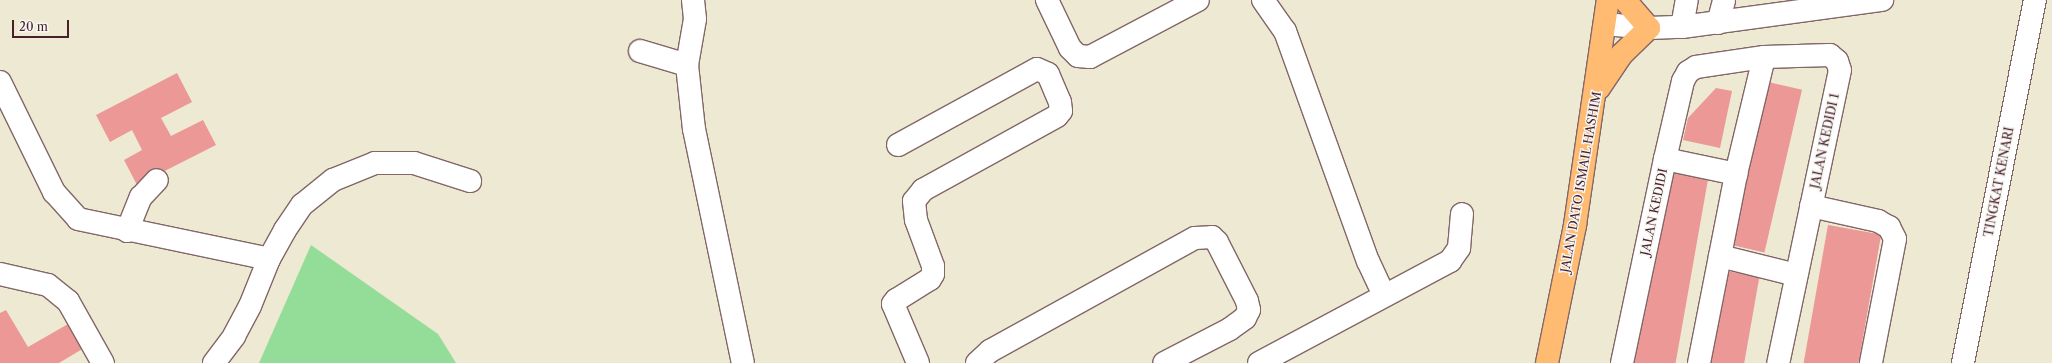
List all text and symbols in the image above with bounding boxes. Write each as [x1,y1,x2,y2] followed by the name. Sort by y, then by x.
[14,12,71,38] scale bar
[19,19,48,34] text: 20 m
[1558,90,1604,274] street label: JALAN DATO ISMAIL HASHIM
[1808,92,1842,190] street label: JALAN KEDIDI 1
[1981,126,2017,238] street label: TINGKAT KENARI
[1638,167,1670,257] street label: JALAN KEDIDI

